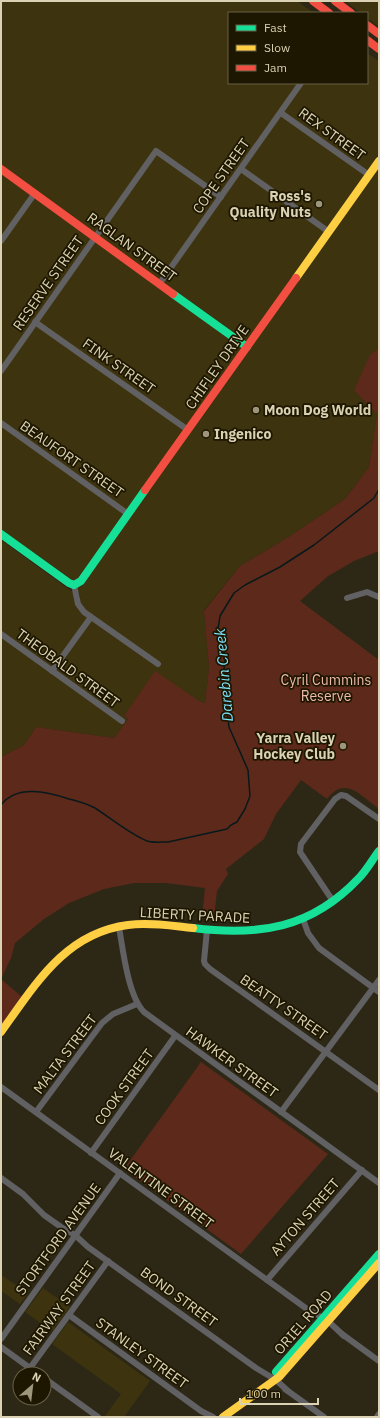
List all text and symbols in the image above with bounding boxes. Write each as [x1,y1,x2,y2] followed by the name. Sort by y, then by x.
[228,12,368,84] legend
[264,20,287,35] text: Fast
[264,40,290,55] text: Slow
[264,60,287,75] text: Jam
[295,104,369,164] street label: REX STREET
[188,135,254,217] street label: COPE STREET
[229,187,311,221] place label: Ross's Quality Nuts
[314,199,324,209] marker: Ross's Quality Nuts
[84,209,180,285] street label: RAGLAN STREET
[9,232,87,334] street label: RESERVE STREET
[181,321,253,413] street label: CHIFLEY DRIVE
[79,334,159,398] street label: FINK STREET
[264,401,371,419] place label: Moon Dog World
[251,405,261,415] marker: Moon Dog World
[17,417,127,501] street label: BEAUFORT STREET
[214,425,271,443] place label: Ingenico
[201,429,211,439] marker: Ingenico
[13,625,123,711] street label: THEOBALD STREET
[210,627,237,723] water label: Darebin Creek
[281,671,372,705] park label: Cyril Cummins Reserve
[253,729,336,763] place label: Yarra Valley Hockey Club
[338,741,348,751] marker: Yarra Valley Hockey Club
[139,903,251,927] street label: LIBERTY PARADE
[237,970,331,1044] street label: BEATTY STREET
[29,1011,101,1097] street label: MALTA STREET
[182,1022,282,1102] street label: HAWKER STREET
[90,1045,158,1129] street label: COOK STREET
[105,1144,217,1232] street label: VALENTINE STREET
[266,1175,344,1259] street label: AYTON STREET
[11,1179,105,1299] street label: STORTFORD AVENUE
[19,1257,99,1359] street label: FAIRWAY STREET
[137,1263,221,1331] street label: BOND STREET
[270,1286,336,1358] street label: ORIEL ROAD
[92,1313,192,1393] street label: STANLEY STREET
[12,1366,52,1406] north arrow
[30,1369,44,1385] text: N
[240,1380,318,1406] scale bar
[246,1386,281,1401] text: 100 m

